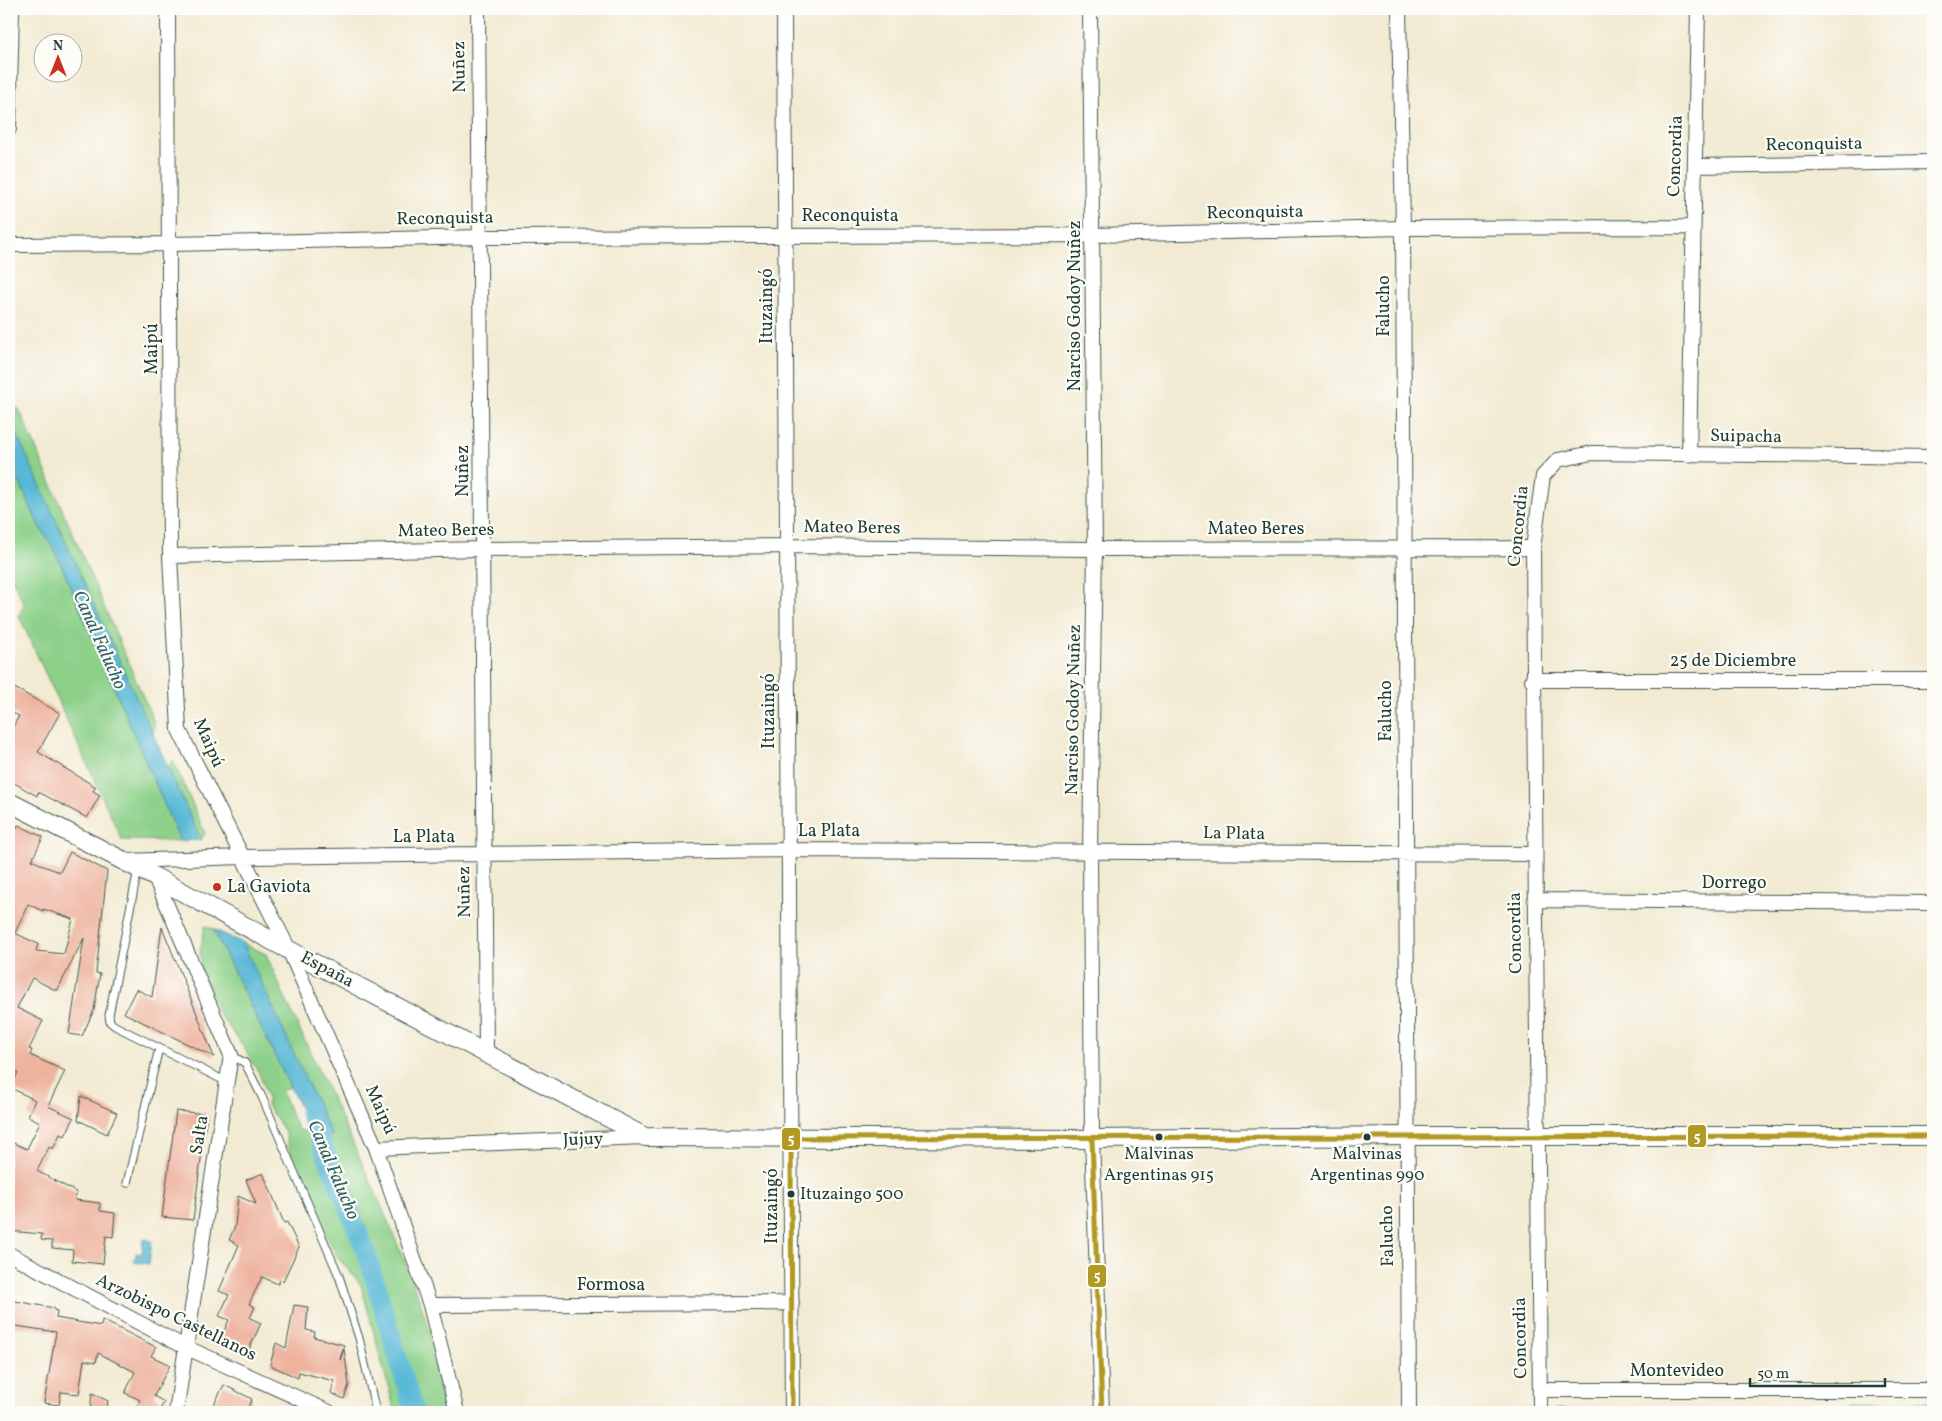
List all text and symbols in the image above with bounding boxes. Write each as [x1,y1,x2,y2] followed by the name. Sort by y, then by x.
[32,32,82,82] north arrow
[53,37,63,56] text: N
[447,41,473,93] street label: Nuñez
[1662,115,1690,197] street label: Concordia
[1765,132,1863,158] street label: Reconquista
[1206,200,1304,226] street label: Reconquista
[801,204,899,229] street label: Reconquista
[396,206,494,232] street label: Reconquista
[1063,220,1088,392] street label: Narciso Godoy Nuñez
[755,268,780,344] street label: Ituzaingó
[1372,275,1397,337] street label: Falucho
[140,323,165,375] street label: Maipú
[1710,424,1782,450] street label: Suipacha
[451,445,476,497] street label: Nuñez
[1502,484,1536,568] street label: Concordia
[803,515,901,541] street label: Mateo Beres
[1208,517,1304,542] street label: Mateo Beres
[397,518,495,544] street label: Mateo Beres
[66,586,133,694] water label: Canal Falucho
[1060,624,1088,796] street label: Narciso Godoy Nuñez
[1670,649,1796,674] street label: 25 de Diciembre
[757,673,782,749] street label: Ituzaingó
[1374,680,1399,742] street label: Falucho
[186,714,230,772] street label: Maipú
[798,819,860,844] street label: La Plata
[1203,821,1265,847] street label: La Plata
[393,825,455,850] street label: La Plata
[452,866,478,918] street label: Nuñez
[1701,871,1767,896] street label: Dorrego
[227,875,311,900] place label: La Gaviota
[211,881,223,893] marker: La Gaviota
[1503,892,1529,974] street label: Concordia
[296,945,358,995] street label: España
[358,1081,402,1139] street label: Maipú
[185,1113,215,1157] street label: Salta
[300,1116,366,1224] water label: Canal Falucho
[1687,1124,1707,1148] line badge: 5
[562,1127,604,1153] street label: Jujuy
[781,1127,801,1151] line badge: 5
[1694,1128,1701,1147] text: 5
[788,1130,795,1149] text: 5
[1154,1132,1164,1142] marker: Malvinas Argentinas 915
[1362,1132,1372,1142] marker: Malvinas Argentinas 990
[1104,1143,1214,1187] place label: Malvinas Argentinas 915
[1310,1143,1424,1187] place label: Malvinas Argentinas 990
[760,1168,785,1244] street label: Ituzaingó
[800,1183,904,1206] place label: Ituzaingo 500
[786,1189,796,1199] marker: Ituzaingo 500
[1375,1205,1401,1267] street label: Falucho
[1087,1264,1107,1288] line badge: 5
[1094,1267,1101,1286] text: 5
[91,1268,261,1368] street label: Arzobispo Castellanos
[577,1273,645,1298] street label: Formosa
[1508,1297,1534,1379] street label: Concordia
[1750,1356,1884,1388] scale bar
[1630,1359,1724,1384] street label: Montevideo
[1757,1364,1789,1385] text: 50 m

